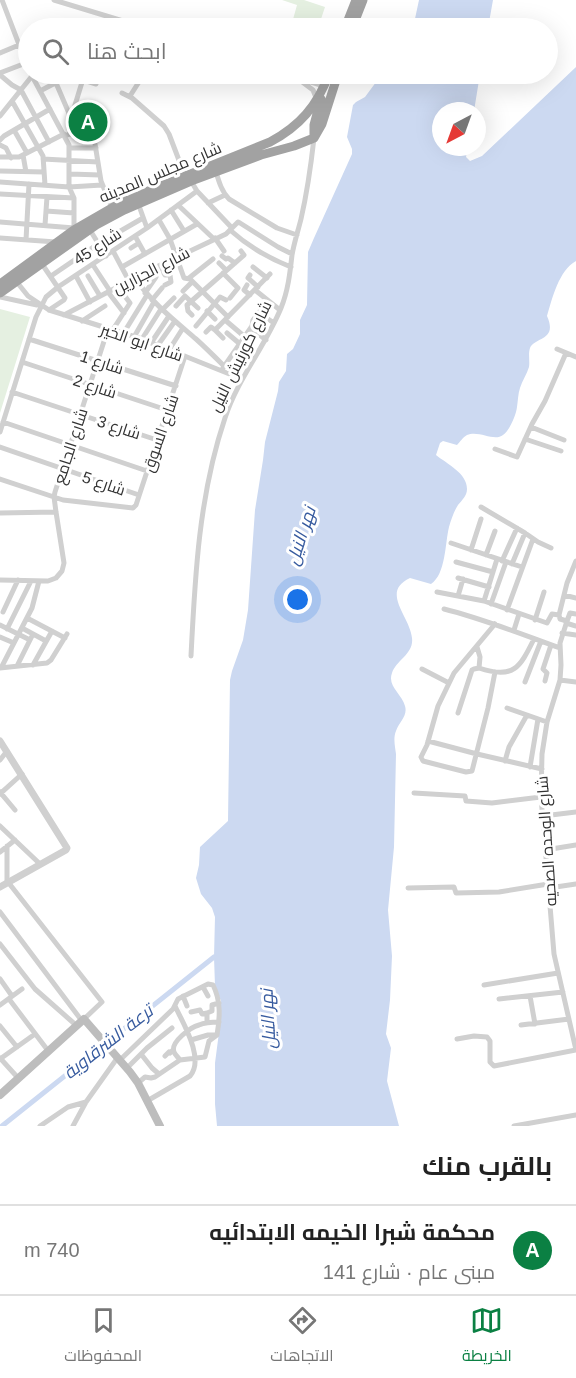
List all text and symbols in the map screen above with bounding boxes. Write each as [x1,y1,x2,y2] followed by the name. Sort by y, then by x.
[18,18,558,84] search box
[39,35,72,68] icon: search
[87,39,167,64] text: ابحث هنا
[68,100,107,144] pin: A
[432,102,486,156] north arrow
[97,139,225,209] street label: شارع مجلس المدينه
[70,225,126,271] street label: شارع 45
[110,244,194,300] street label: شارع الجزارين
[206,298,277,416] street label: شارع كورنيش النيل
[97,320,185,367] street label: شارع ابو الخير
[77,348,126,380] street label: شارع 1
[70,372,119,404] street label: شارع 2
[139,392,185,475] street label: شارع السوق
[50,406,94,487] street label: شارع الجامع
[94,413,143,445] street label: شارع 3
[79,468,128,502] street label: شارع 5
[282,502,321,568] water label: نهر النيل
[283,585,312,614] your location
[533,775,563,907] street label: شارع الوحده الصحيه
[256,986,281,1050] water label: نهر النيل
[59,999,159,1083] water label: ترعة الشرقاوية
[422,1151,552,1181] text: بالقرب منك
[209,1220,495,1245] text: محكمة شبرا الخيمه الابتدائيه
[24,1239,80,1261] text: 740 m
[525,1239,540,1261] text: A
[323,1261,495,1283] text: مبنى عام · شارع 141
[64,1304,142,1370] tab: المحفوظات
[270,1304,334,1370] tab: الاتجاهات
[462,1304,512,1370] tab: الخريطة

